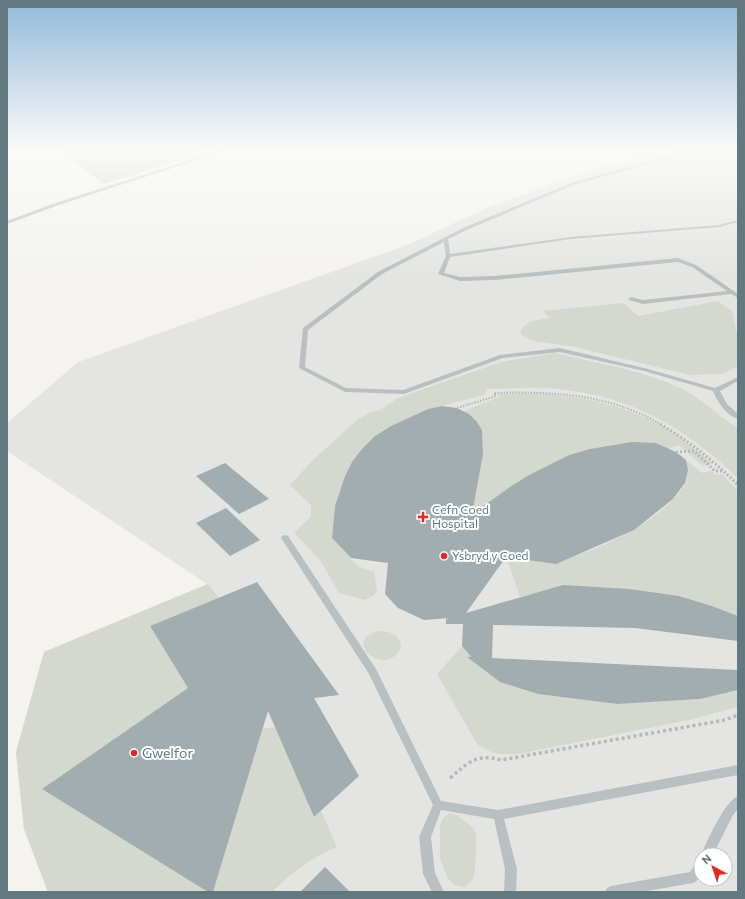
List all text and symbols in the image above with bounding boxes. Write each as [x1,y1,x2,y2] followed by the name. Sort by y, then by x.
[432,502,489,530] place label: Cefn Coed Hospital
[417,511,429,523] marker: Cefn Coed Hospital
[452,548,529,562] place label: Ysbryd y Coed
[439,551,449,561] marker: Ysbryd y Coed
[142,744,193,761] place label: Gwelfor
[129,748,139,758] marker: Gwelfor
[693,847,733,887] north arrow
[699,851,714,867] text: N

